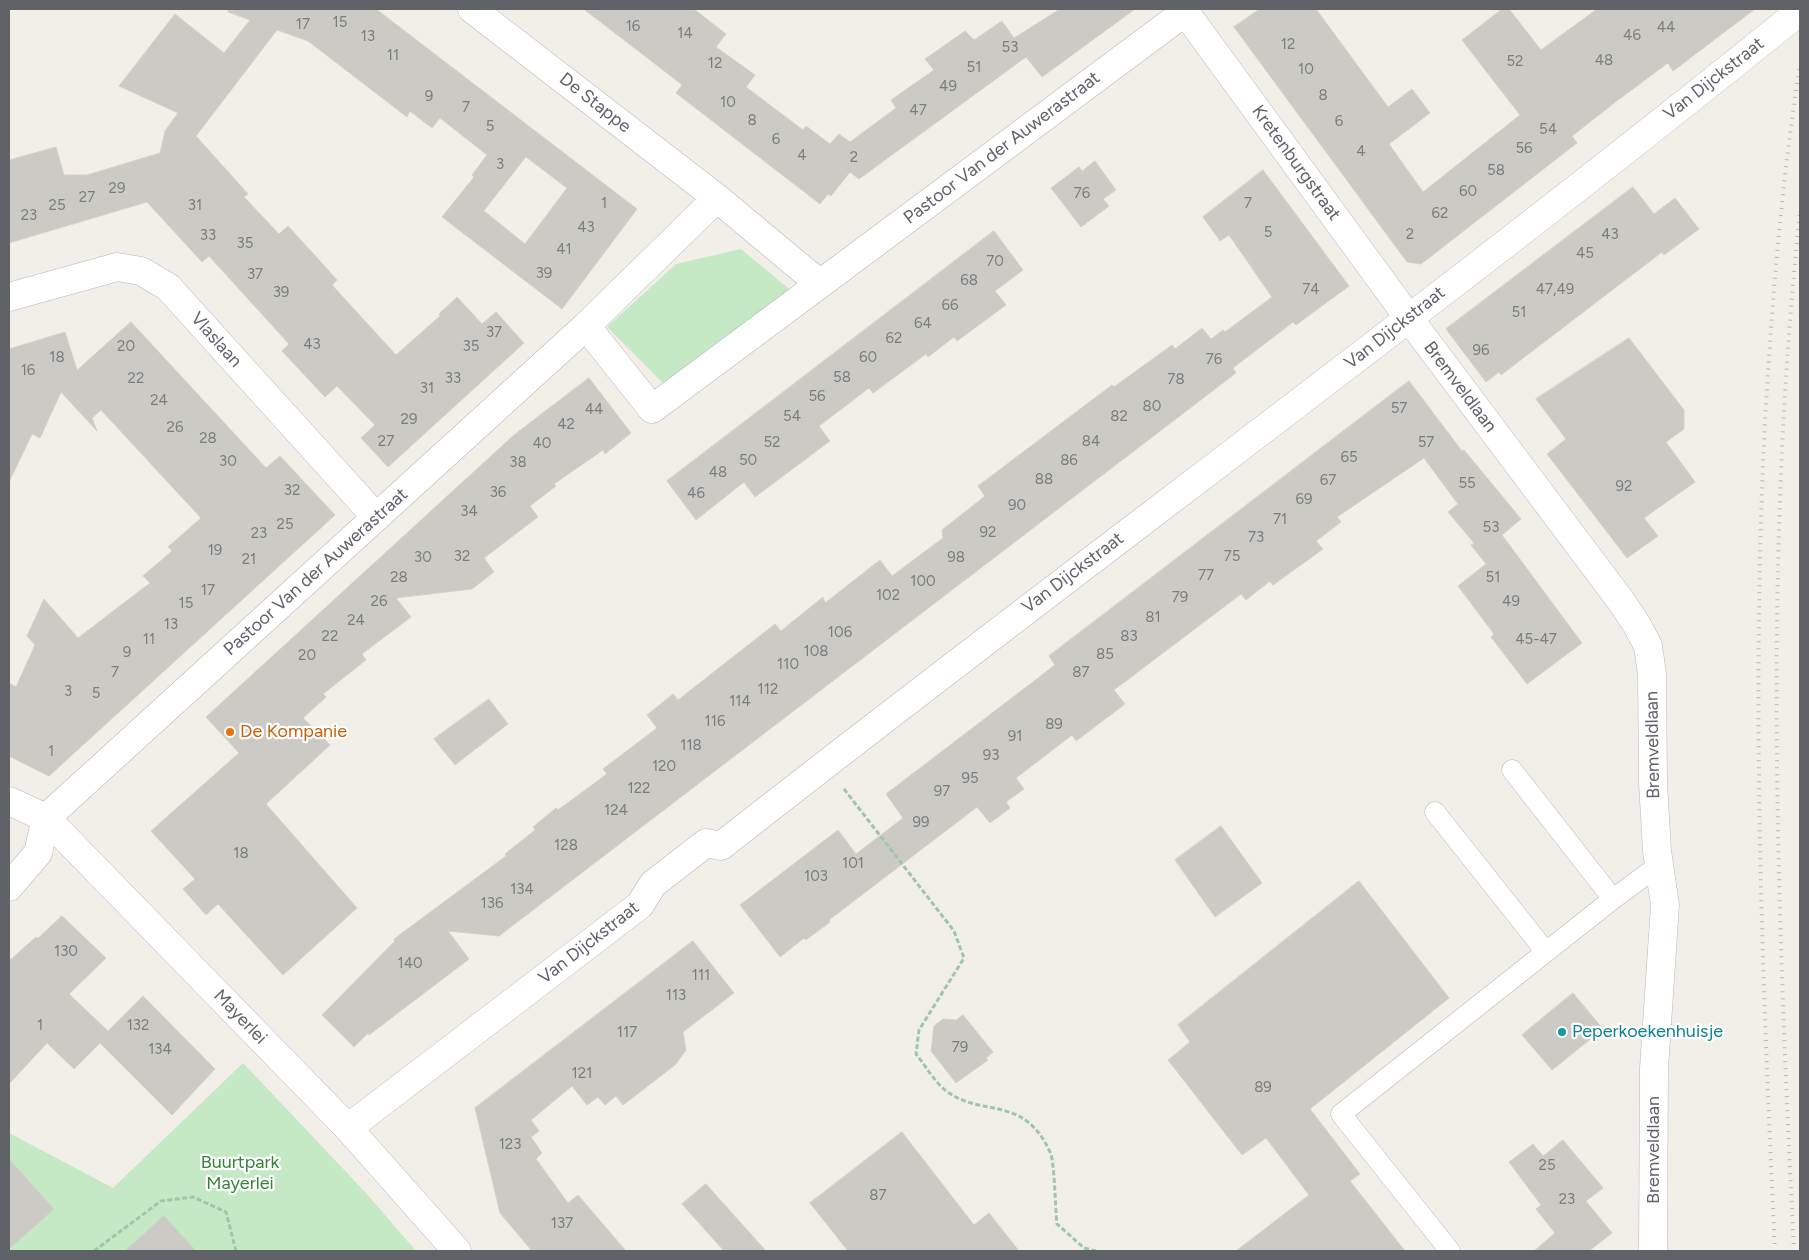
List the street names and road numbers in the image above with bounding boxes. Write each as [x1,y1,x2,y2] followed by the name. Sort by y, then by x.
[1659,33,1769,125] street label: Van Dijckstraat
[900,67,1104,229] street label: Pastoor Van der Auwerastraat
[555,68,635,138] street label: De Stappe
[1247,101,1345,225] street label: Kretenburgstraat
[1340,282,1450,374] street label: Van Dijckstraat
[186,308,246,372] street label: Vlaslaan
[1419,337,1501,437] street label: Bremveldlaan
[220,484,412,660] street label: Pastoor Van der Auwerastraat
[1018,528,1128,618] street label: Van Dijckstraat
[1641,691,1665,799] street label: Bremveldlaan
[534,897,644,989] street label: Van Dijckstraat
[209,985,271,1049] street label: Mayerlei
[1643,1096,1665,1204] street label: Bremveldlaan

